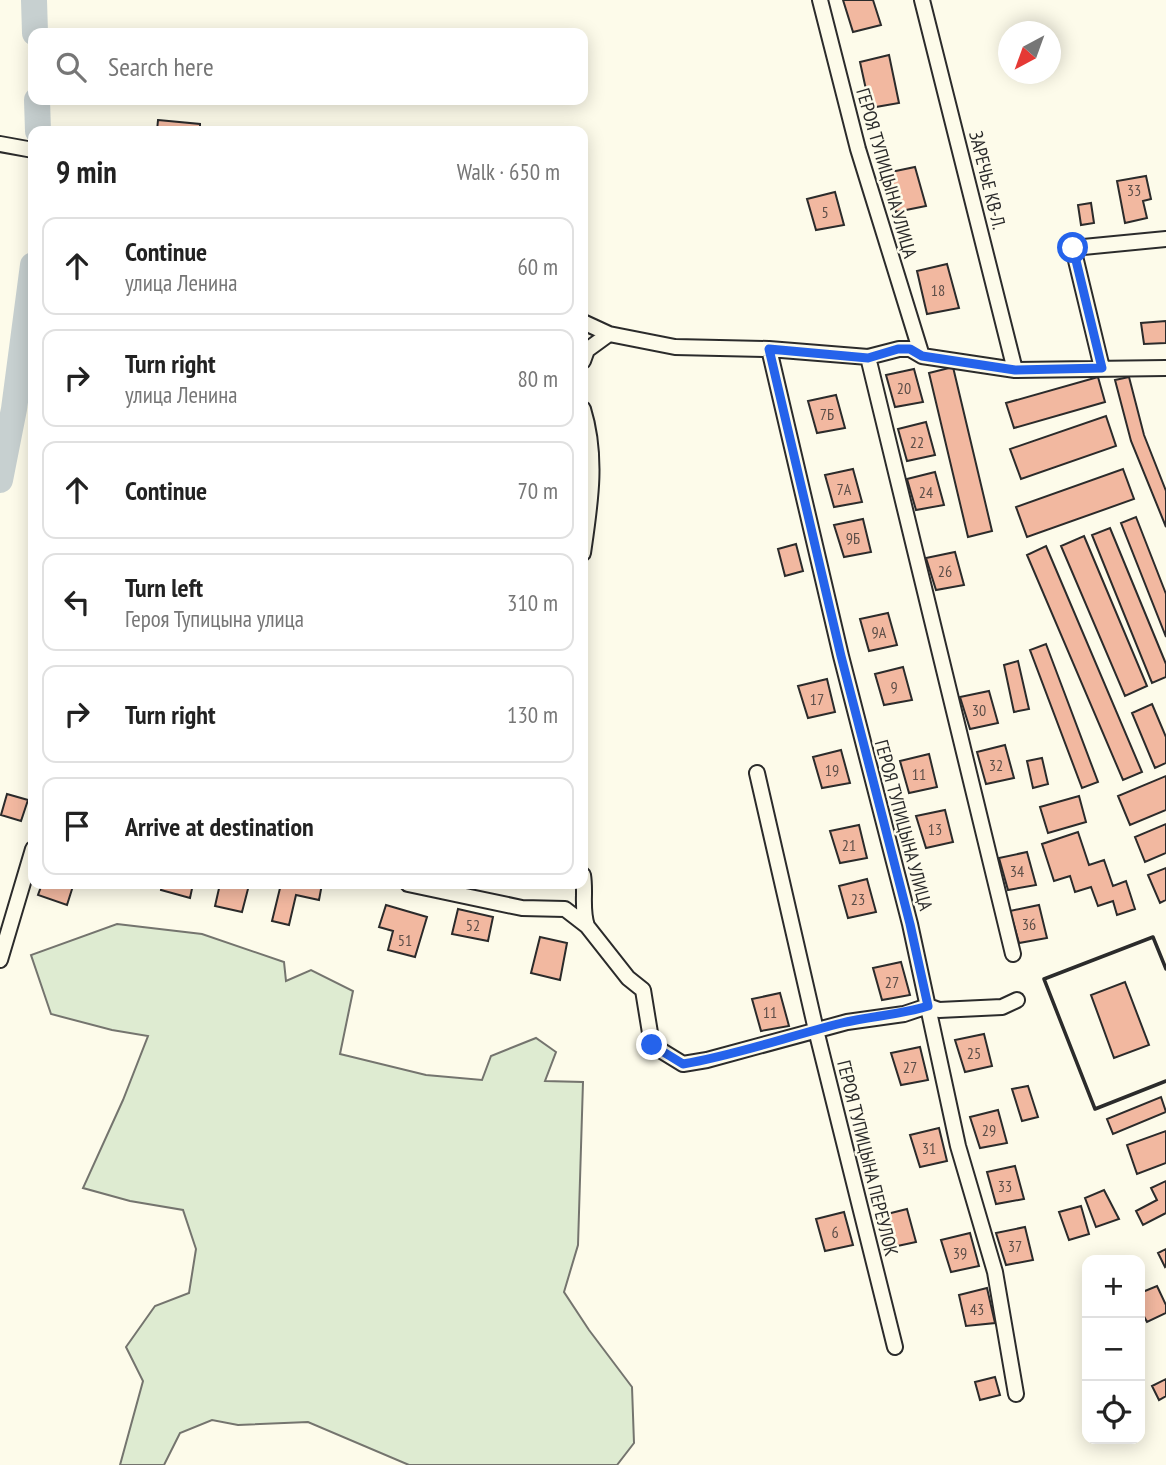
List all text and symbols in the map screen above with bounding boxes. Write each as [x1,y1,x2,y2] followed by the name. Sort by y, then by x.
[998,21,1061,84] north arrow
[28,28,588,105] search box
[52,48,90,86] icon: search
[108,50,214,83] text: Search here
[851,85,923,261] street label: ГЕРОЯ ТУПИЦЫНА УЛИЦА
[964,128,1012,232] street label: ЗАРЕЧЬЕ КВ-Л.
[56,152,117,191] text: 9 min
[457,157,560,186] text: Walk · 650 m
[1127,180,1141,200] house number: 33
[821,202,829,222] house number: 5
[1057,232,1088,263] route start
[125,235,207,268] text: Continue
[58,247,96,285] icon: ahead
[517,252,558,281] text: 60 m
[125,268,237,297] text: улица Ленина
[931,280,945,300] house number: 18
[125,347,216,380] text: Turn right
[58,359,96,397] icon: right
[517,364,558,393] text: 80 m
[897,378,911,398] house number: 20
[125,380,237,409] text: улица Ленина
[820,404,834,424] house number: 7Б
[910,432,924,452] house number: 22
[58,471,96,509] icon: ahead
[125,474,207,507] text: Continue
[517,476,558,505] text: 70 m
[837,479,852,499] house number: 7А
[919,482,933,502] house number: 24
[846,528,860,548] house number: 9Б
[938,561,952,581] house number: 26
[125,571,203,604] text: Turn left
[58,583,96,621] icon: left
[507,588,558,617] text: 310 m
[125,604,304,633] text: Героя Тупицына улица
[872,622,887,642] house number: 9А
[890,677,898,697] house number: 9
[810,689,824,709] house number: 17
[58,695,96,733] icon: right
[125,698,216,731] text: Turn right
[507,700,558,729] text: 130 m
[972,700,986,720] house number: 30
[870,737,938,913] street label: ГЕРОЯ ТУПИЦЫНА УЛИЦА
[989,755,1003,775] house number: 32
[825,760,839,780] house number: 19
[912,764,926,784] house number: 11
[58,807,96,845] icon: arrive
[125,810,314,843] text: Arrive at destination
[928,819,942,839] house number: 13
[842,835,856,855] house number: 21
[1010,861,1024,881] house number: 34
[851,889,865,909] house number: 23
[1022,914,1036,934] house number: 36
[466,915,480,935] house number: 52
[398,930,412,950] house number: 51
[885,972,899,992] house number: 27
[763,1002,777,1022] house number: 11
[636,1029,667,1060] route end
[967,1043,981,1063] house number: 25
[903,1057,917,1077] house number: 27
[832,1058,904,1258] street label: ГЕРОЯ ТУПИЦЫНА ПЕРЕУЛОК
[982,1120,996,1140] house number: 29
[922,1138,936,1158] house number: 31
[998,1176,1012,1196] house number: 33
[831,1222,839,1242] house number: 6
[1008,1236,1022,1256] house number: 37
[953,1243,967,1263] house number: 39
[1082,1255,1145,1444] map controls
[1082,1255,1145,1318] button: +
[970,1299,984,1319] house number: 43
[1082,1318,1145,1381] button: −
[1082,1381,1145,1444] button: locate

